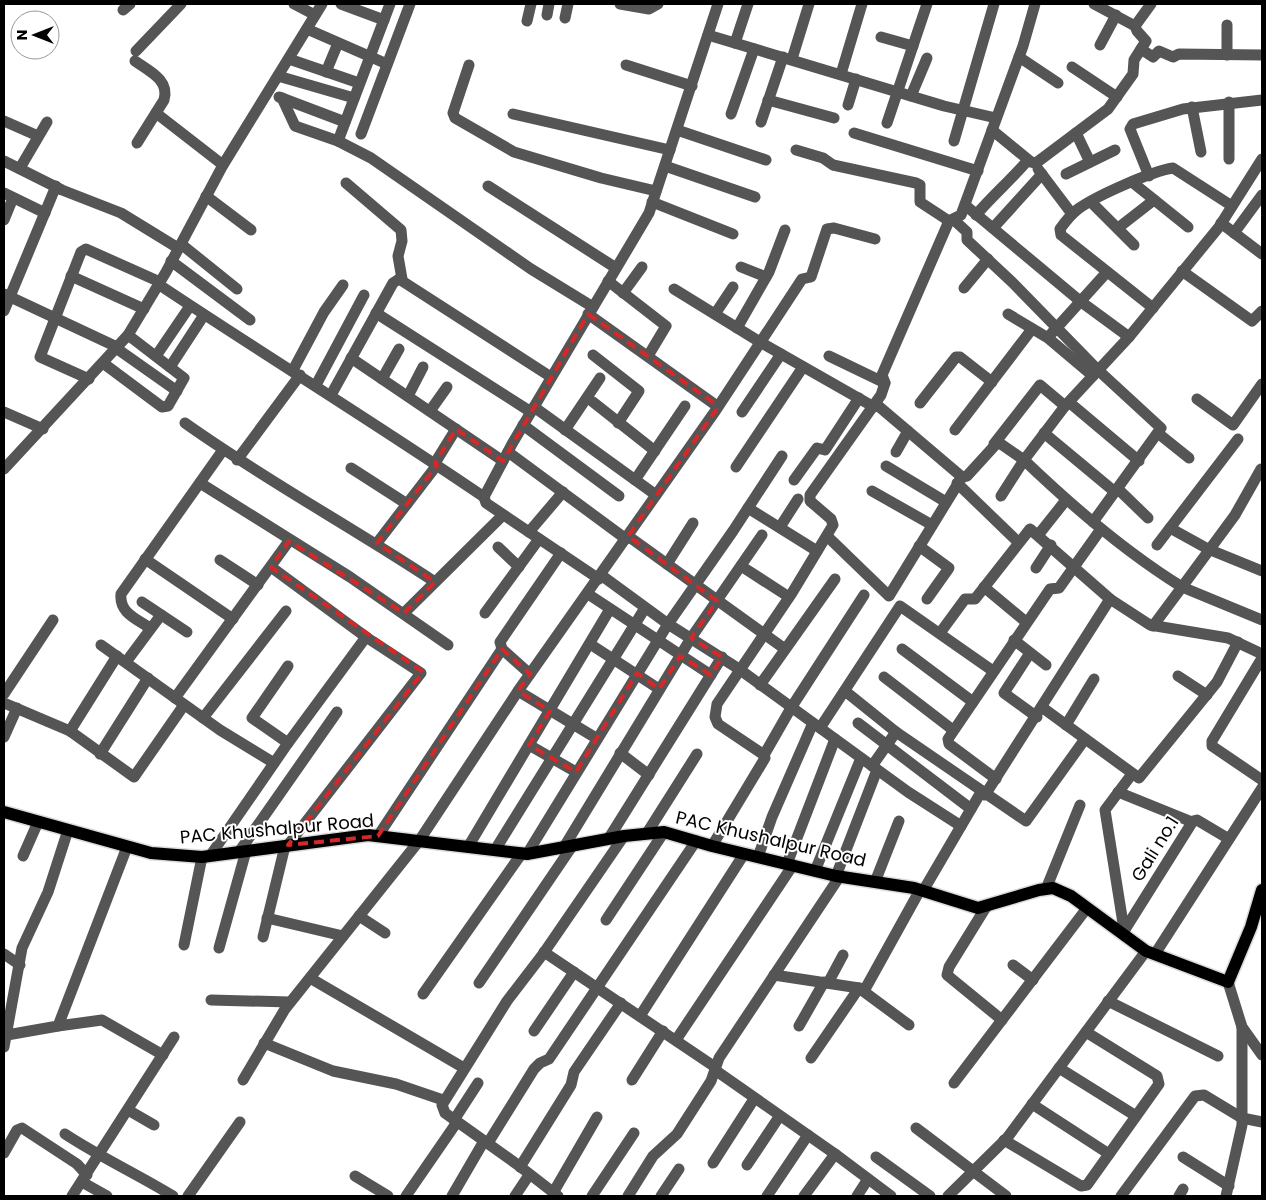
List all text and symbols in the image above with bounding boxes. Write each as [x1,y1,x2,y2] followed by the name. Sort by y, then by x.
[10,10,60,60] north arrow
[12,30,32,40] text: N
[673,804,869,873] street label: PAC Khushalpur Road
[179,808,375,849] street label: PAC Khushalpur Road
[1125,811,1184,886] street label: Gali no.1

